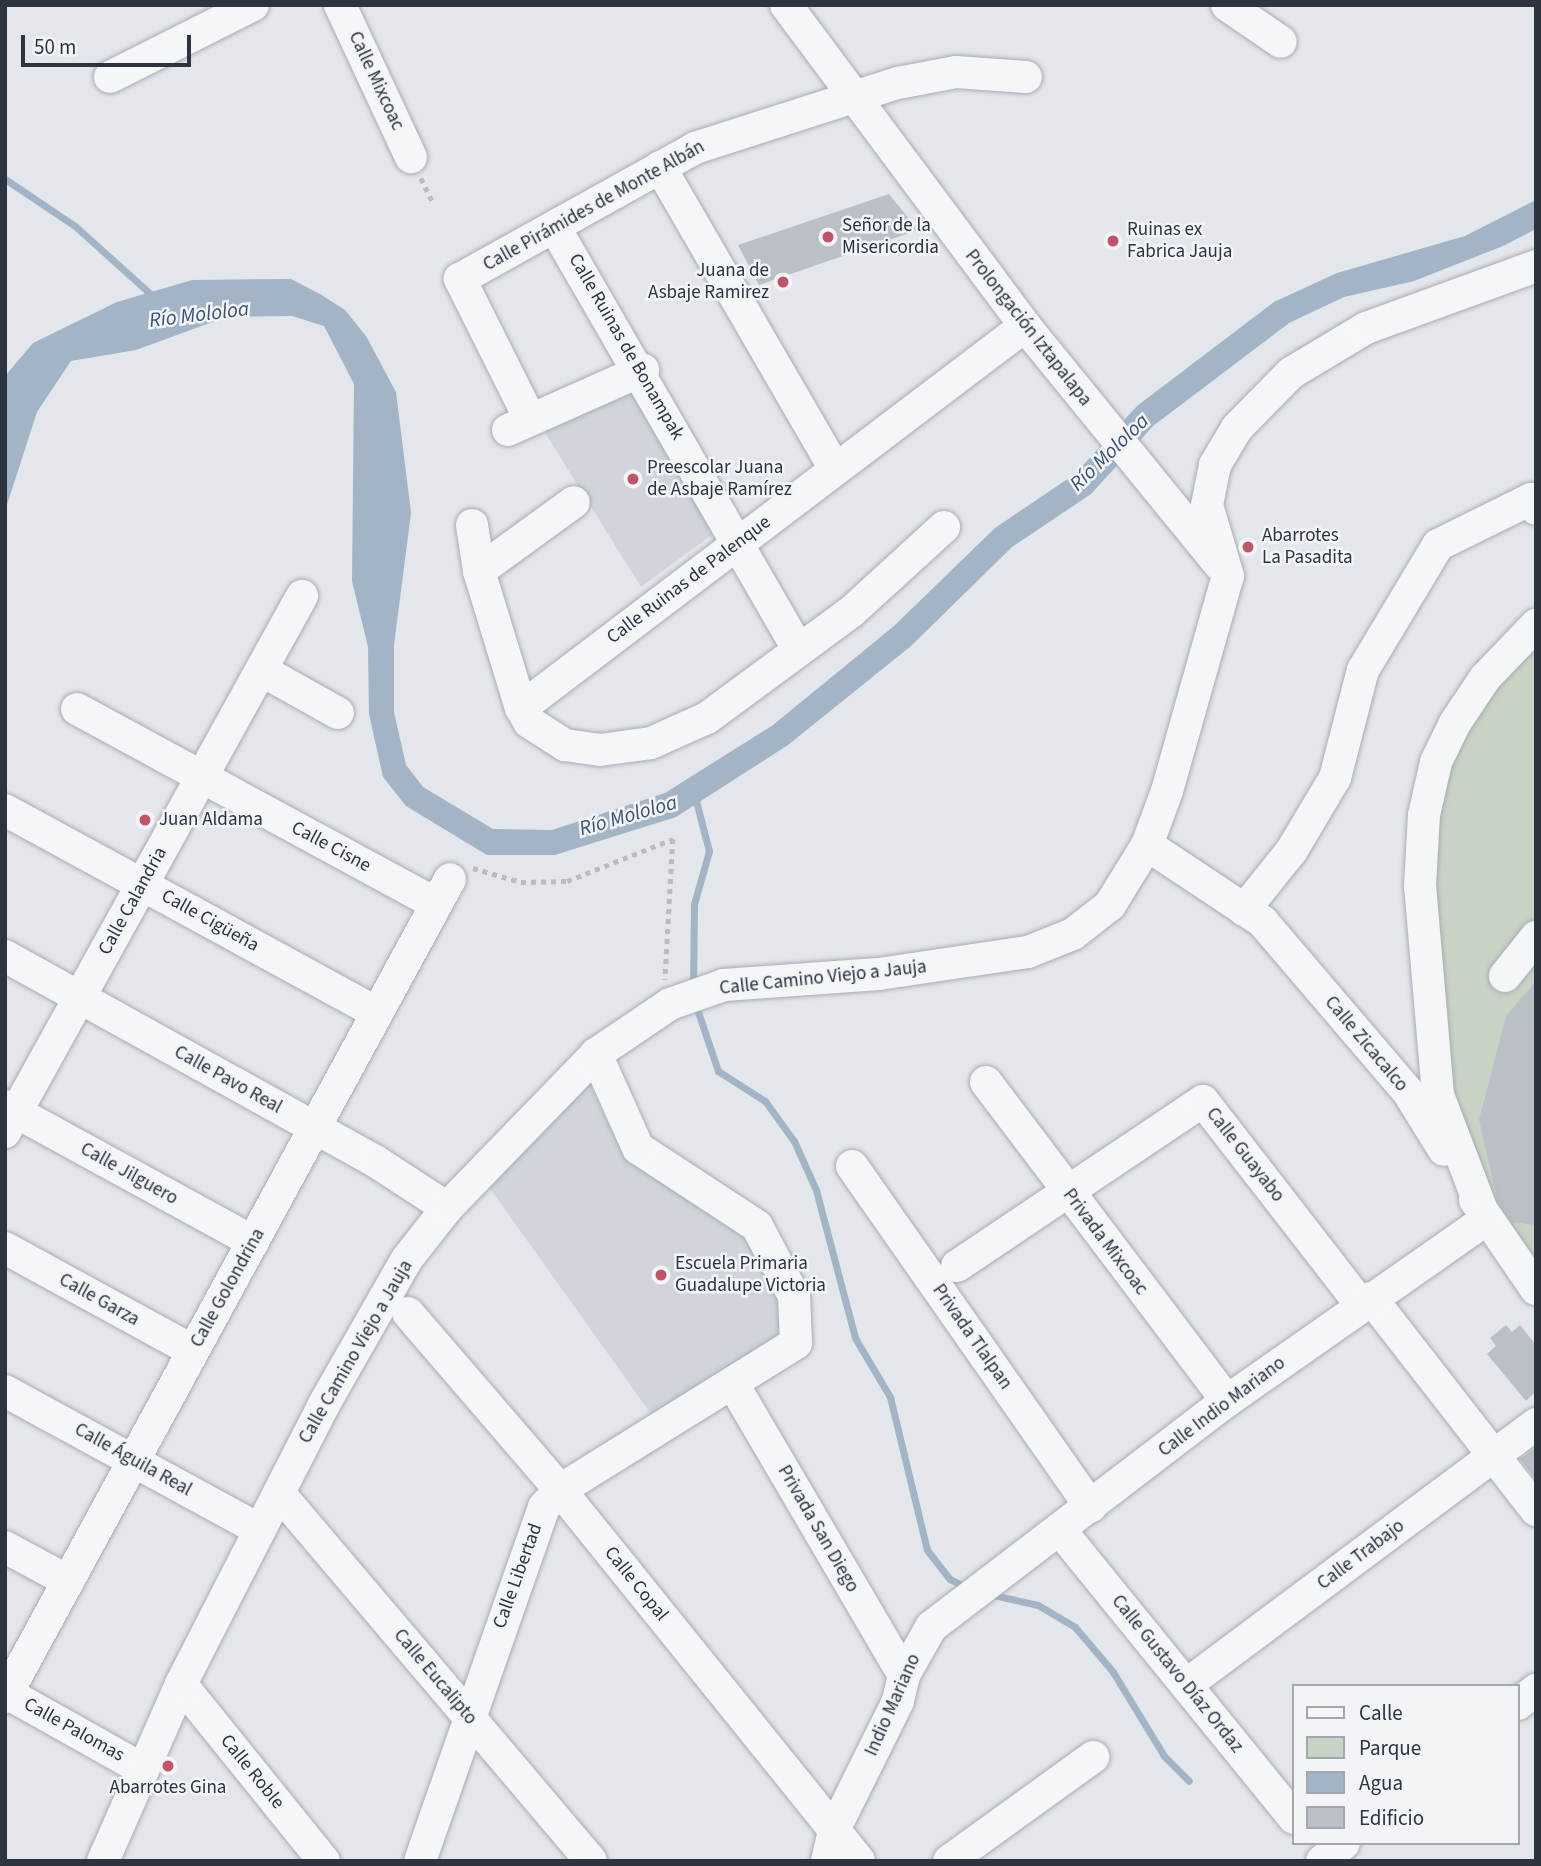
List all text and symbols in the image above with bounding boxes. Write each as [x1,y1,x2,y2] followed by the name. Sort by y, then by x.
[24,21,194,65] scale bar
[343,28,409,134] street label: Calle Mixcoac
[34,32,76,62] text: 50 m
[479,136,709,276] street label: Calle Pirámides de Monte Albán
[842,215,939,259] place label: Señor de la Misericordia
[1127,219,1232,263] place label: Ruinas ex Fabrica Jauja
[820,229,836,245] marker: Señor de la Misericordia
[1105,233,1121,249] marker: Ruinas ex Fabrica Jauja
[960,245,1096,411] street label: Prolongación Iztapalapa
[563,250,689,444] street label: Calle Ruinas de Bonampak
[648,260,769,304] place label: Juana de Asbaje Ramirez
[775,274,791,290] marker: Juana de Asbaje Ramirez
[148,295,250,333] water label: Río Mololoa
[1064,408,1154,496] water label: Río Mololoa
[647,457,792,501] place label: Preescolar Juana de Asbaje Ramírez
[625,471,641,487] marker: Preescolar Juana de Asbaje Ramírez
[603,511,775,649] street label: Calle Ruinas de Palenque
[1262,525,1352,569] place label: Abarrotes La Pasadita
[1240,539,1256,555] marker: Abarrotes La Pasadita
[576,789,680,841] water label: Río Mololoa
[159,809,263,831] place label: Juan Aldama
[137,812,153,828] marker: Juan Aldama
[287,817,375,877] street label: Calle Cisne
[94,843,172,959] street label: Calle Calandria
[157,885,263,957] street label: Calle Cigüeña
[718,956,928,1000] street label: Calle Camino Viejo a Jauja
[1319,992,1413,1096] street label: Calle Zicacalco
[170,1041,286,1119] street label: Calle Pavo Real
[1201,1103,1289,1207] street label: Calle Guayabo
[76,1138,182,1210] street label: Calle Jilguero
[1058,1184,1152,1300] street label: Privada Mixcoac
[186,1224,270,1352] street label: Calle Golondrina
[675,1253,826,1297] place label: Escuela Primaria Guadalupe Victoria
[294,1256,418,1448] street label: Calle Camino Viejo a Jauja
[653,1267,669,1283] marker: Escuela Primaria Guadalupe Victoria
[55,1269,143,1331] street label: Calle Garza
[927,1280,1017,1394] street label: Privada Tlalpan
[1154,1352,1290,1462] street label: Calle Indio Mariano
[70,1418,196,1502] street label: Calle Águila Real
[772,1461,864,1597] street label: Privada San Diego
[1313,1515,1409,1595] street label: Calle Trabajo
[488,1520,548,1632] street label: Calle Libertad
[599,1542,673,1626] street label: Calle Copal
[1106,1590,1248,1758] street label: Calle Gustavo Díaz Ordaz
[388,1625,482,1729] street label: Calle Eucalipto
[860,1650,926,1760] street label: Indio Mariano
[1292,1684,1520,1845] legend
[20,1693,128,1767] street label: Calle Palomas
[1359,1698,1403,1728] text: Calle
[215,1730,289,1814] street label: Calle Roble
[1359,1733,1421,1763] text: Parque
[160,1758,176,1774] marker: Abarrotes Gina
[1359,1768,1403,1798] text: Agua
[110,1777,226,1799] place label: Abarrotes Gina
[1359,1803,1424,1833] text: Edificio

